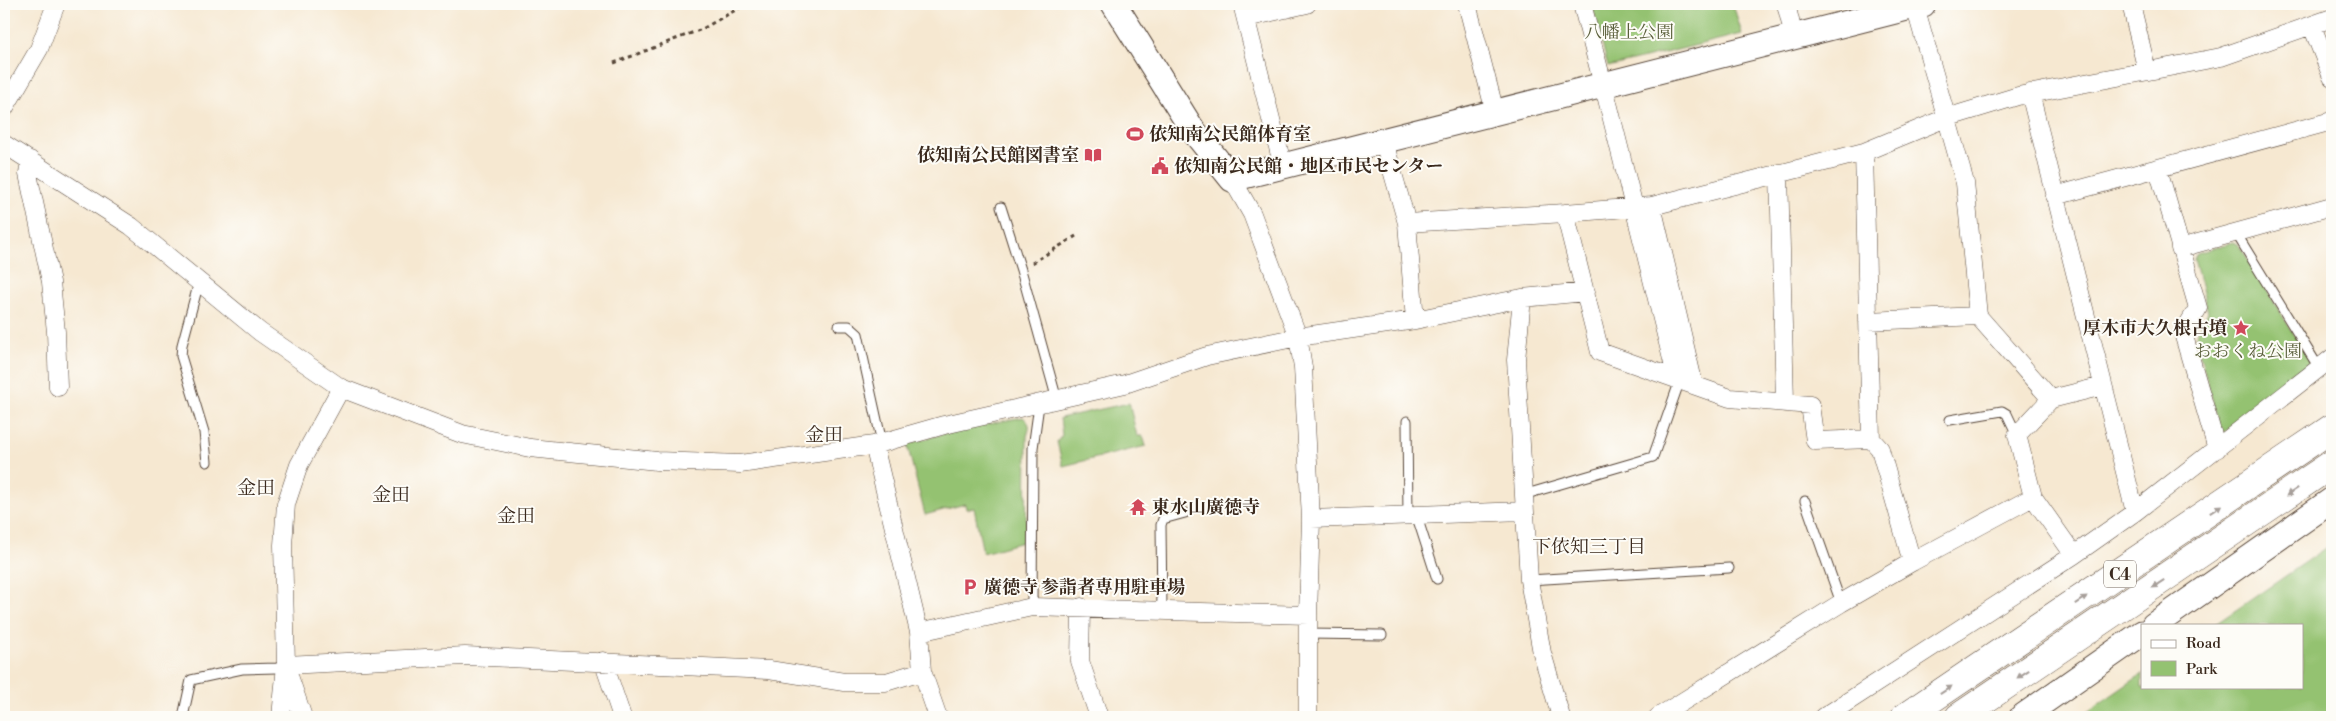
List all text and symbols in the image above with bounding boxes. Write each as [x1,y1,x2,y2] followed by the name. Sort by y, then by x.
[1584,21,1674,44] park label: 八幡上公園
[1149,123,1311,146] place label: 依知南公民館体育室
[1125,124,1145,144] sports icon: 依知南公民館体育室
[917,144,1079,167] place label: 依知南公民館図書室
[1083,145,1103,165] library icon: 依知南公民館図書室
[1174,155,1443,178] place label: 依知南公民館・地区市民センター
[1150,156,1170,176] public building icon: 依知南公民館・地区市民センター
[2083,317,2227,340] place label: 厚木市大久根古墳
[2231,318,2251,338] place icon: 厚木市大久根古墳
[2194,340,2302,363] park label: おおくね公園
[805,423,843,447] district label: 金田
[237,476,275,500] district label: 金田
[372,483,410,507] district label: 金田
[2285,487,2299,497] one-way arrow
[1152,496,1260,519] place label: 東水山廣徳寺
[1128,497,1148,517] temple icon: 東水山廣徳寺
[497,504,535,528] district label: 金田
[2209,504,2222,514] one-way arrow
[1532,535,1646,559] district label: 下依知三丁目
[2104,560,2136,588] road number: C4
[984,576,1185,599] place label: 廣徳寺 参詣者専用駐車場
[960,577,980,597] parking icon: 廣徳寺 参詣者専用駐車場
[2151,579,2165,589] one-way arrow
[2074,595,2088,605] one-way arrow
[2141,624,2304,688] legend
[2186,634,2221,653] text: Road
[2186,660,2218,679] text: Park
[2017,669,2030,679] one-way arrow
[1939,685,1953,695] one-way arrow

